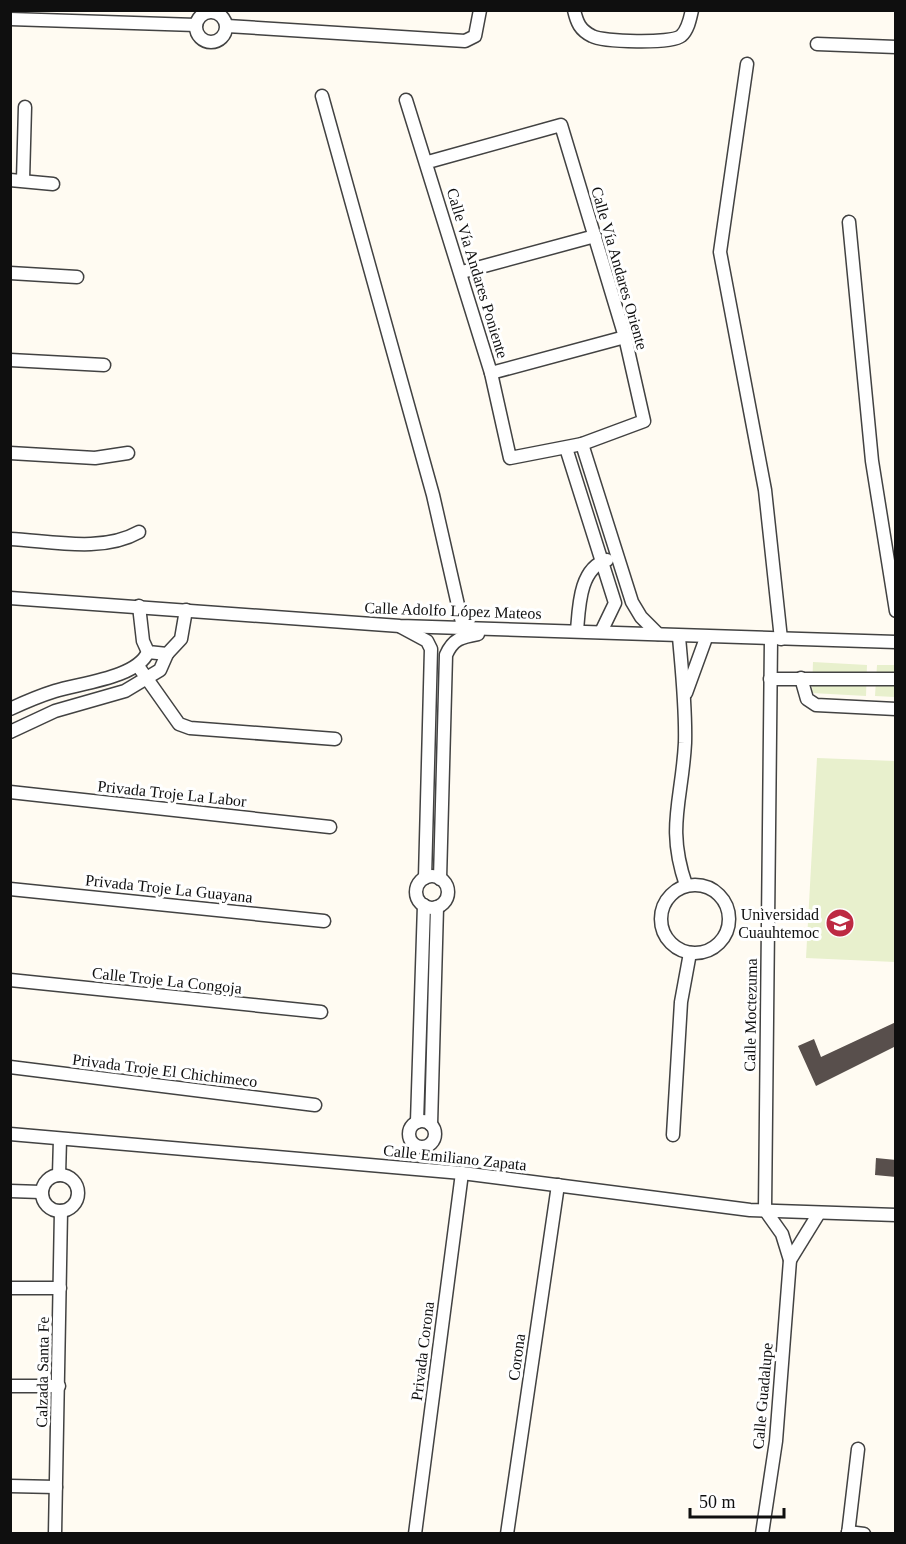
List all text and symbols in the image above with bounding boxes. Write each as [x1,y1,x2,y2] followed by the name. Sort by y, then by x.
[588,185,651,352] street label: Calle Vía Andares Oriente
[444,186,512,360] street label: Calle Vía Andares Poniente
[364,599,542,623] street label: Calle Adolfo López Mateos
[96,777,248,811] street label: Privada Troje La Labor
[84,871,254,907] street label: Privada Troje La Guayana
[738,906,819,941] place label: Universidad Cuauhtemoc
[824,907,856,939] school or university icon: Universidad Cuauhtemoc
[741,958,760,1072] street label: Calle Moctezuma
[91,964,243,998] street label: Calle Troje La Congoja
[71,1051,258,1091] street label: Privada Troje El Chichimeco
[382,1142,527,1174] street label: Calle Emiliano Zapata
[408,1300,437,1402] street label: Privada Corona
[33,1316,52,1428] street label: Calzada Santa Fe
[505,1333,528,1382] street label: Corona
[749,1342,777,1450] street label: Calle Guadalupe
[690,1481,784,1519] scale bar
[699,1492,736,1512] text: 50 m

